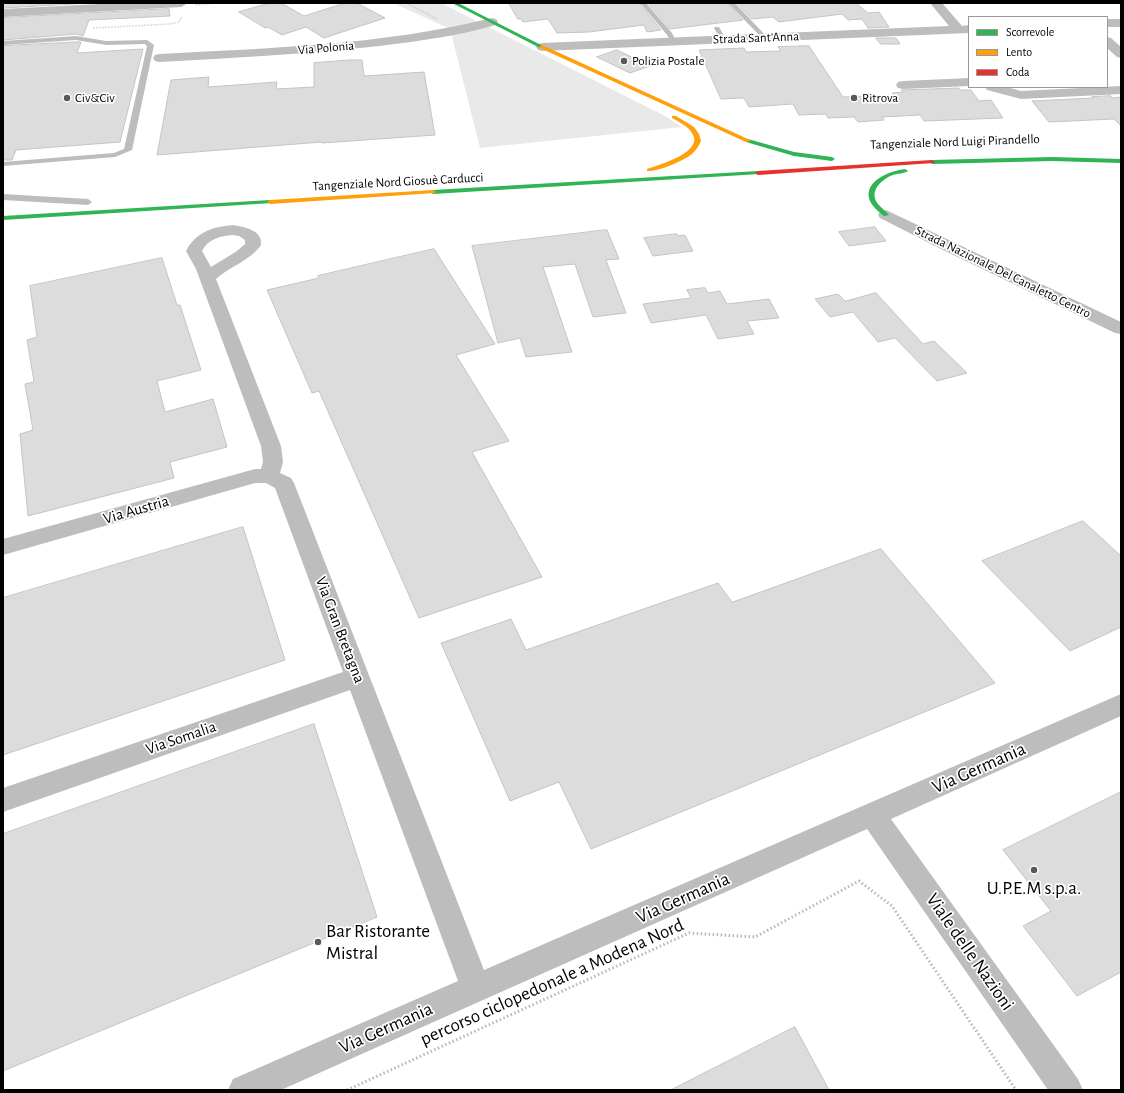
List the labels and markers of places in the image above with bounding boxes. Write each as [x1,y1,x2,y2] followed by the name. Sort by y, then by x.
[632,53,704,69] place label: Polizia Postale
[619,56,629,66] marker: Polizia Postale
[75,90,115,106] place label: Civ&Civ
[862,90,898,106] place label: Ritrova
[62,93,72,103] marker: Civ&Civ
[849,93,859,103] marker: Ritrova
[1029,865,1039,875] marker: U.P.E.M s.p.a.
[987,877,1081,899] place label: U.P.E.M s.p.a.
[326,920,430,964] place label: Bar Ristorante Mistral
[313,937,323,947] marker: Bar Ristorante Mistral

